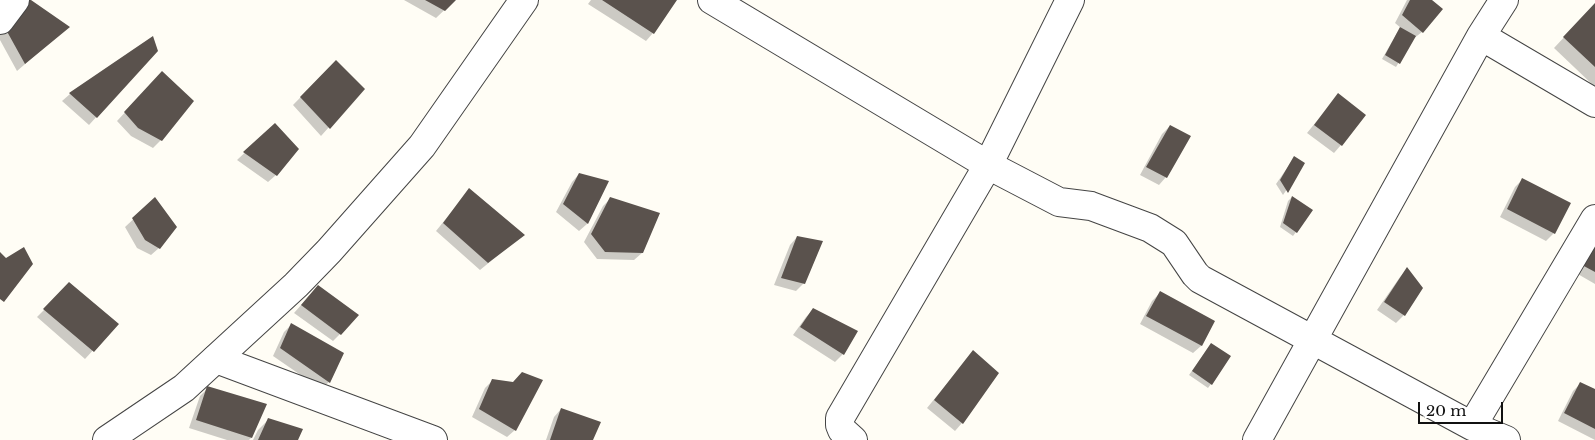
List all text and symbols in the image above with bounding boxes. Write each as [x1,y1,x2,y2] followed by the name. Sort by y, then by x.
[1420,392,1505,424] scale bar
[1426,401,1466,420] text: 20 m

